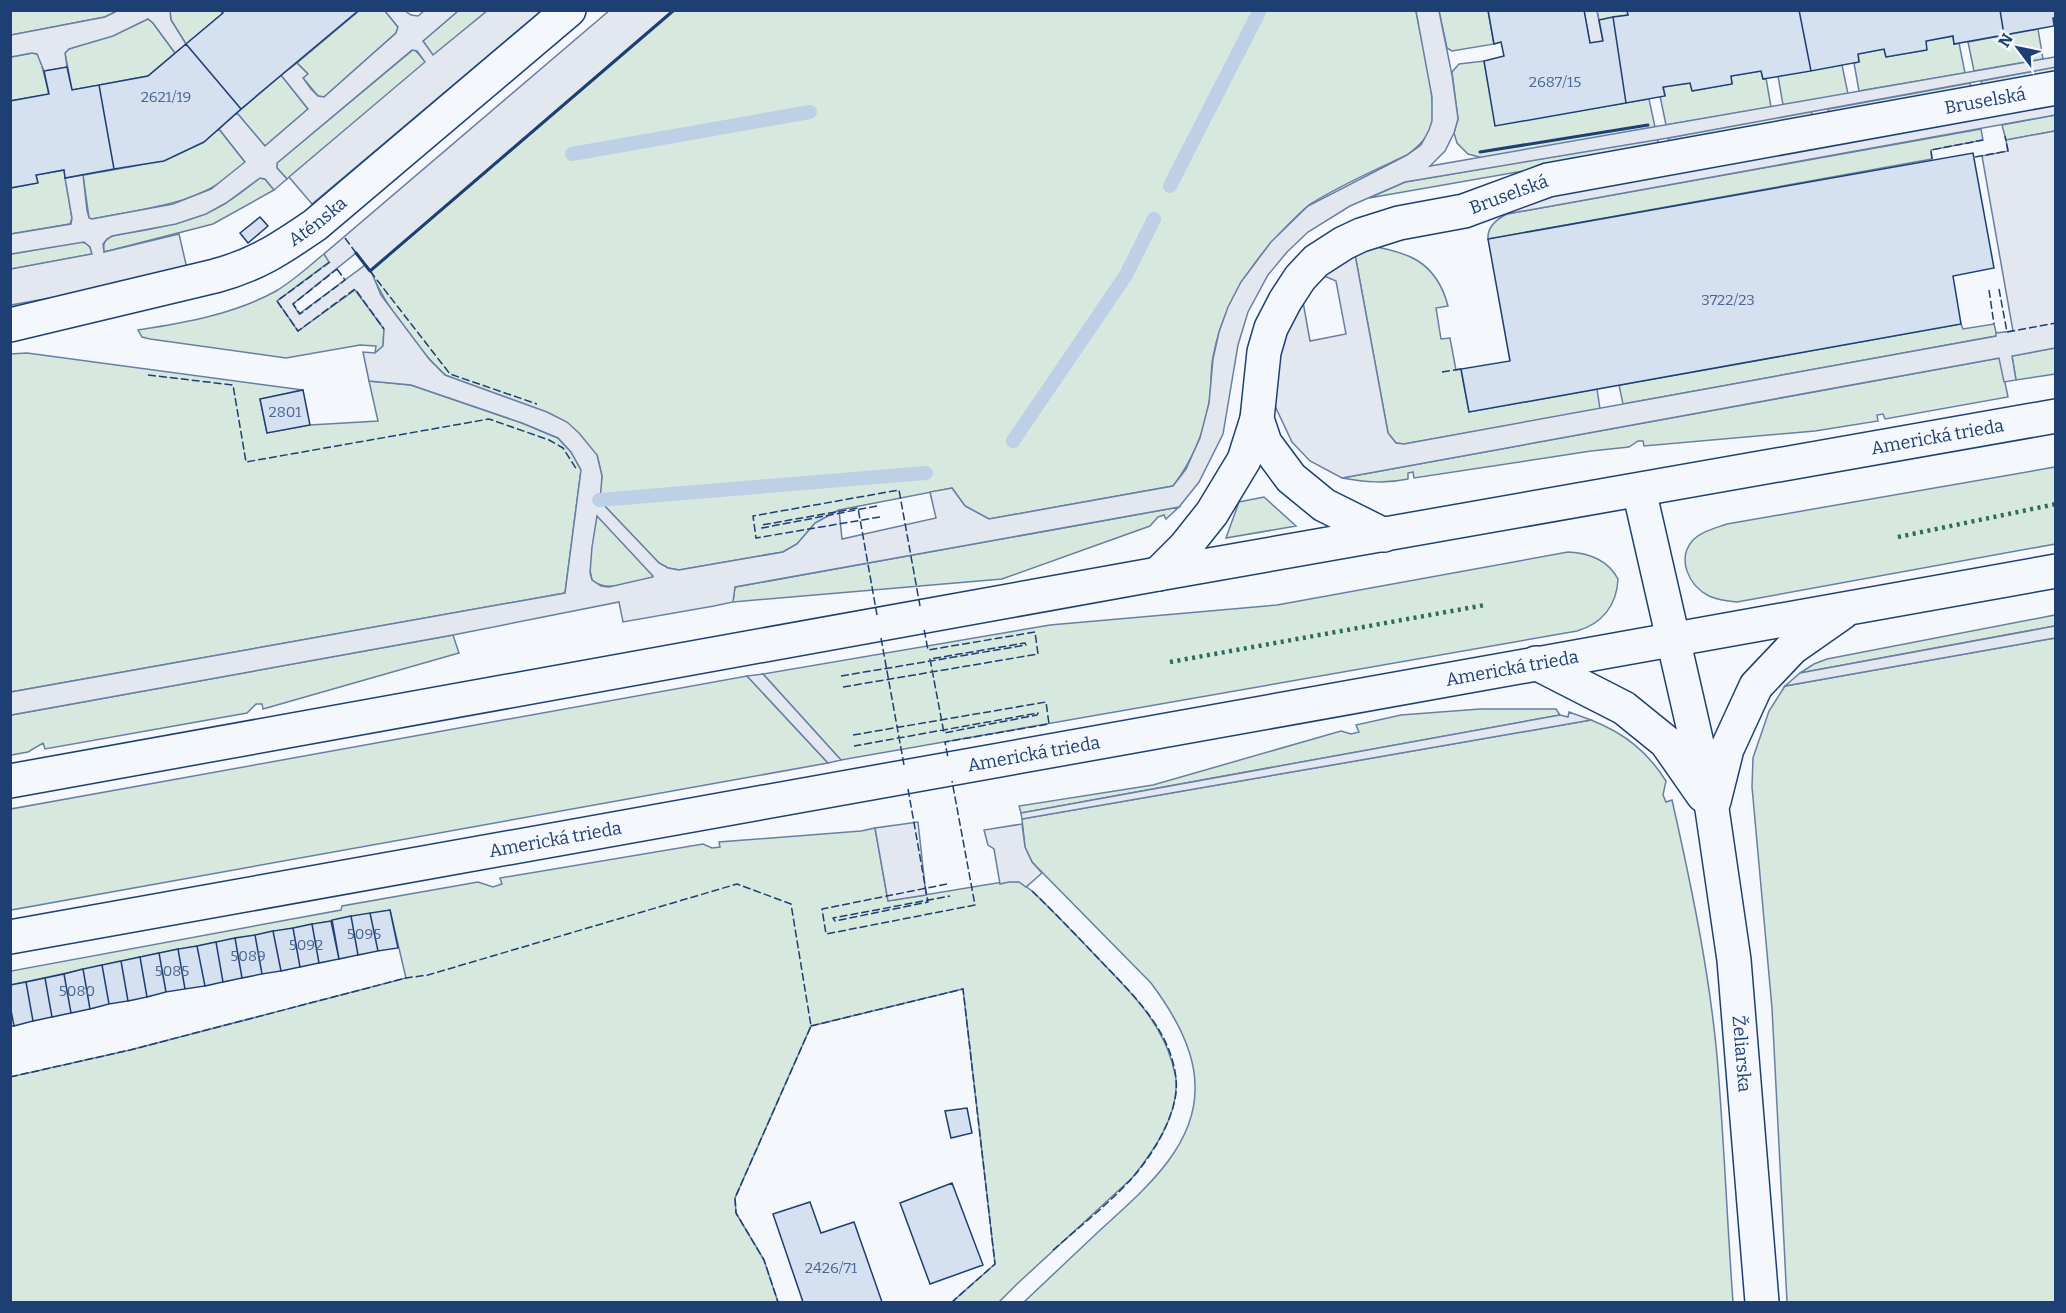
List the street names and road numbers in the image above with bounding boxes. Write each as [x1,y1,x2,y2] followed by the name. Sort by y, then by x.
[1943,83,2028,119] street label: Bruselská
[1466,170,1551,219] street label: Bruselská
[284,192,351,251] street label: Aténska
[1869,414,2006,459] street label: Americká trieda
[1444,646,1580,691] street label: Americká trieda
[966,731,1102,777] street label: Americká trieda
[487,817,624,862] street label: Americká trieda
[1728,1015,1756,1093] street label: Želiarska

